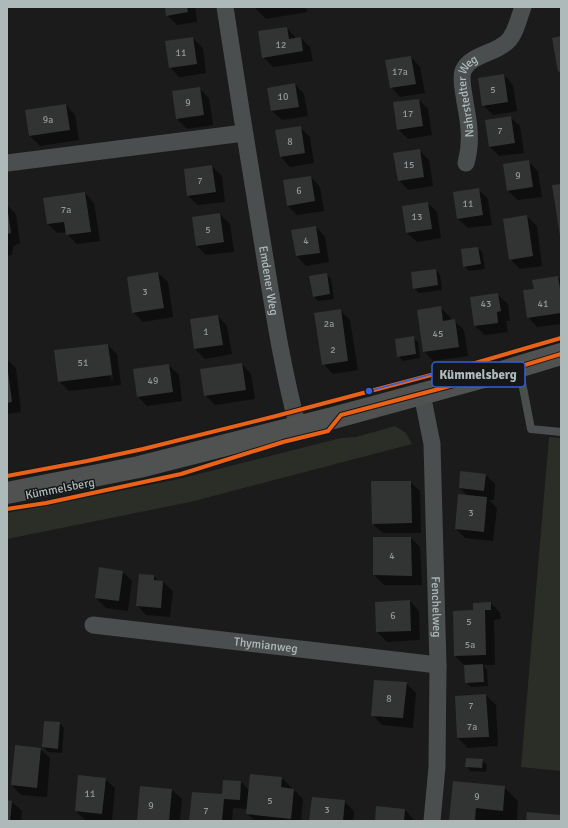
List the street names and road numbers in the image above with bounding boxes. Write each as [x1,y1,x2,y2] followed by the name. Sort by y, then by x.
[454,51,480,138] street label: Nahrstedter Weg
[256,245,282,317] street label: Emdener Weg
[24,475,96,503] street label: Kümmelsberg
[428,576,445,638] street label: Fenchelweg
[233,634,299,656] street label: Thymianweg

